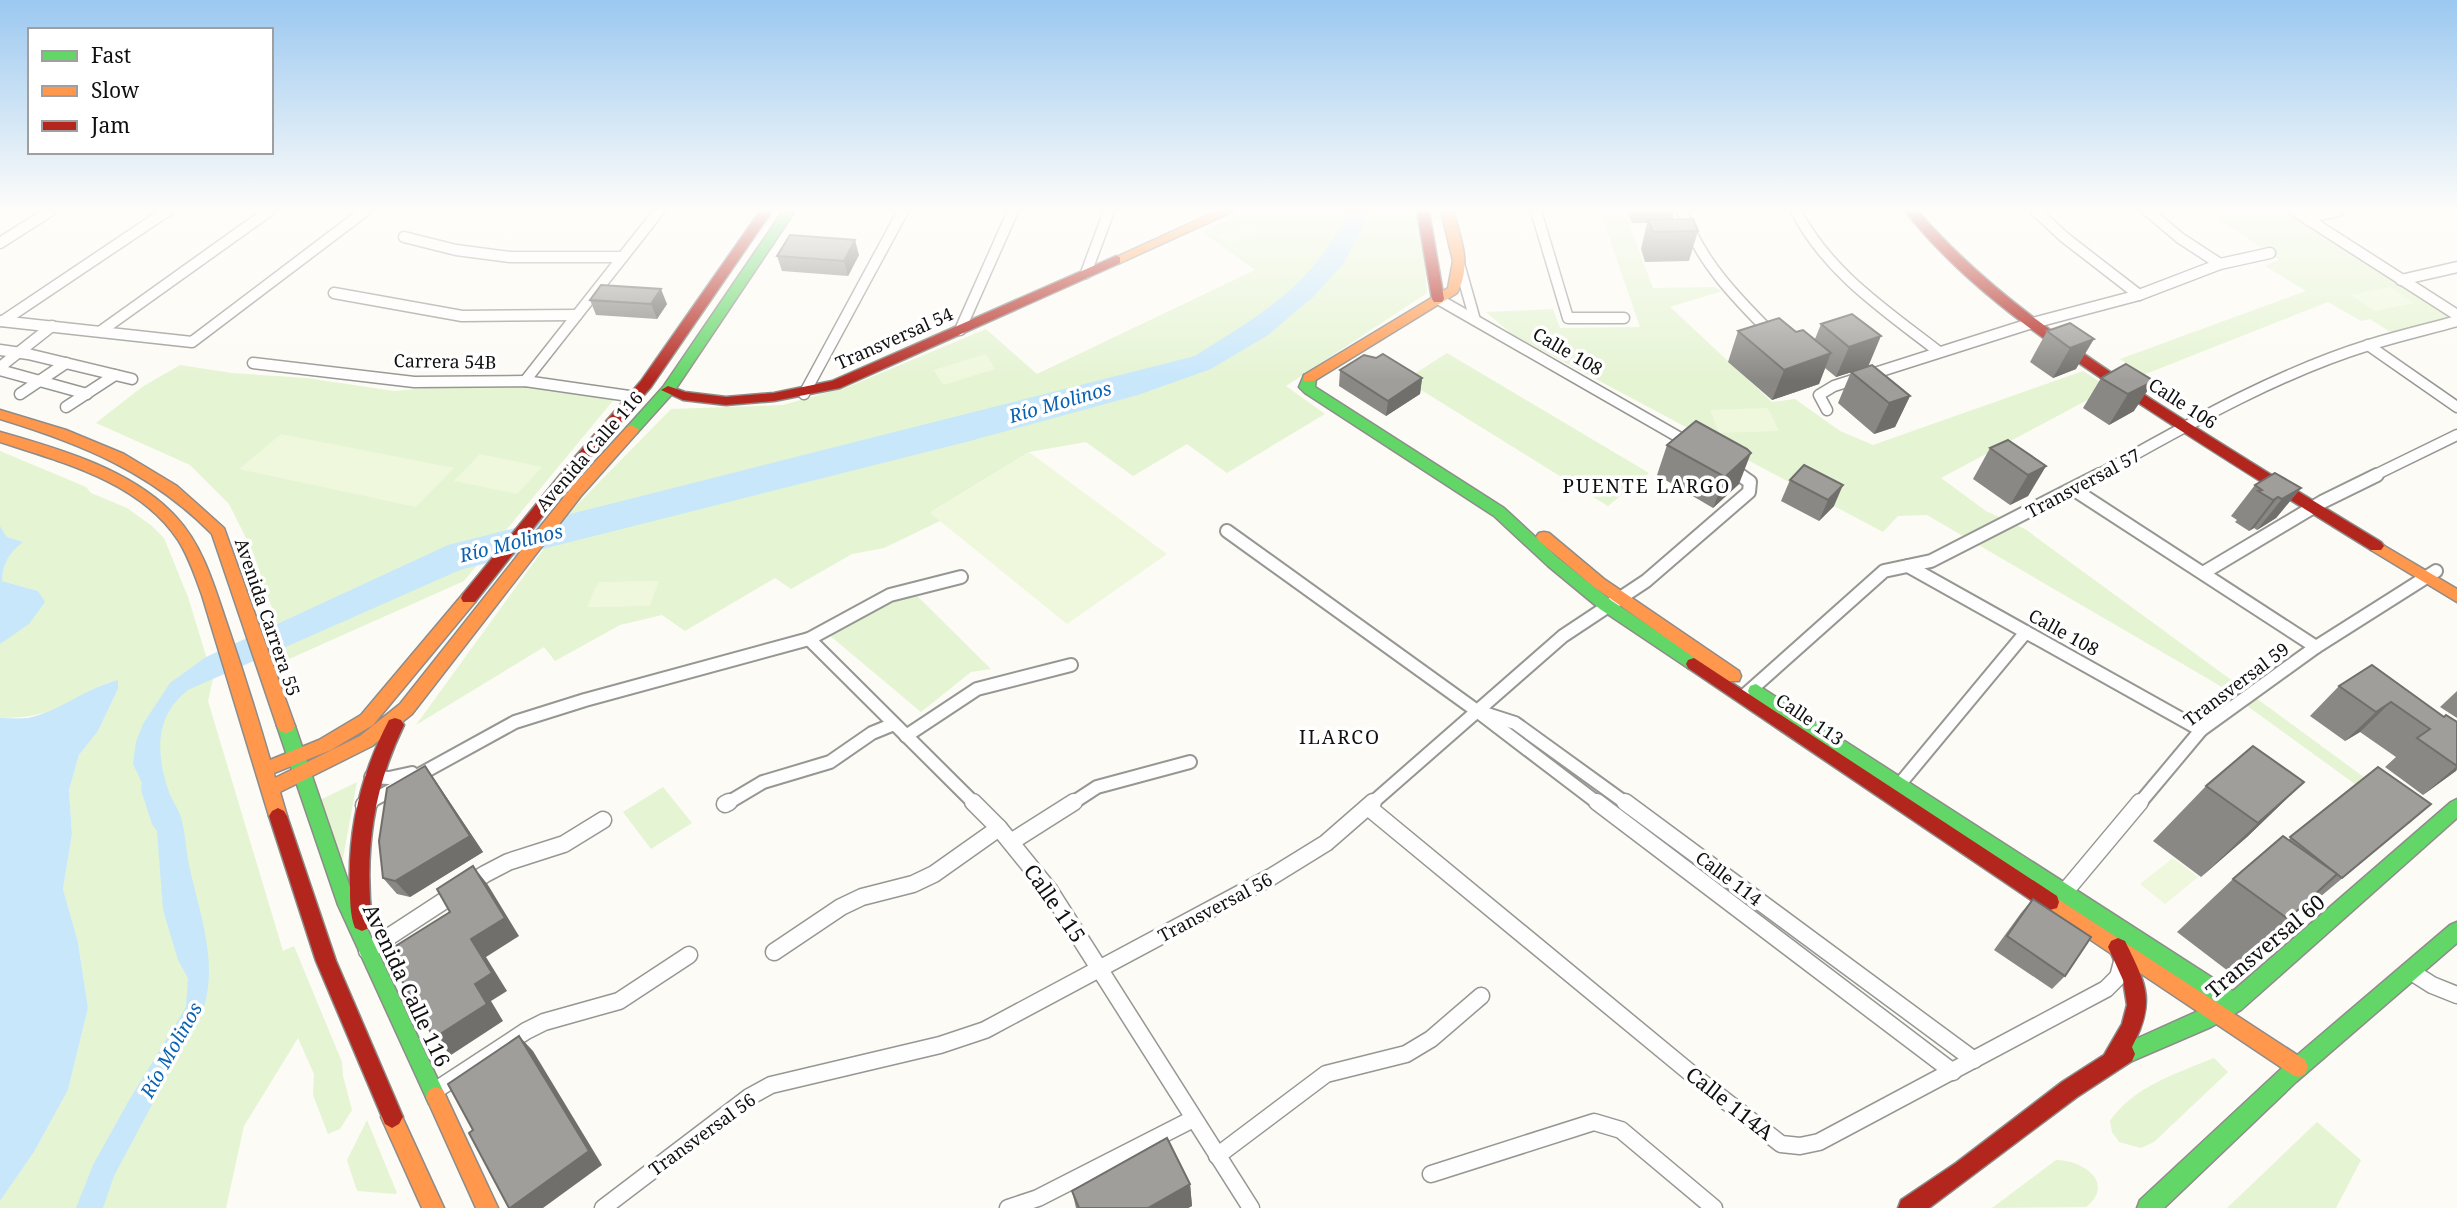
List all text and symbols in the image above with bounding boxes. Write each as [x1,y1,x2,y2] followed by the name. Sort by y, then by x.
[28,28,273,154] legend
[91,41,131,69] text: Fast
[91,76,140,104] text: Slow
[90,111,130,139] text: Jam
[831,301,957,375] street label: Transversal 54
[1529,321,1607,381] street label: Calle 108
[393,348,497,374] street label: Carrera 54B
[2144,372,2222,434] street label: Calle 106
[1005,375,1115,429] water label: Río Molinos
[530,386,648,516] street label: Avenida Calle 116
[2022,443,2144,523] street label: Transversal 57
[1563,473,1731,499] district label: PUENTE LARGO
[456,518,566,569] water label: Río Molinos
[230,535,306,699] street label: Avenida Carrera 55
[2025,603,2103,661] street label: Calle 108
[2178,636,2294,732] street label: Transversal 59
[1771,688,1849,750] street label: Calle 113
[1299,724,1381,750] district label: ILARCO
[1691,845,1767,911] street label: Calle 114
[1018,858,1092,948] street label: Calle 115
[1154,867,1276,947] street label: Transversal 56
[2200,888,2330,1004] street label: Transversal 60
[357,899,457,1071] street label: Avenida Calle 116
[134,997,208,1103] water label: Río Molinos
[1680,1060,1780,1146] street label: Calle 114A
[644,1087,760,1181] street label: Transversal 56

